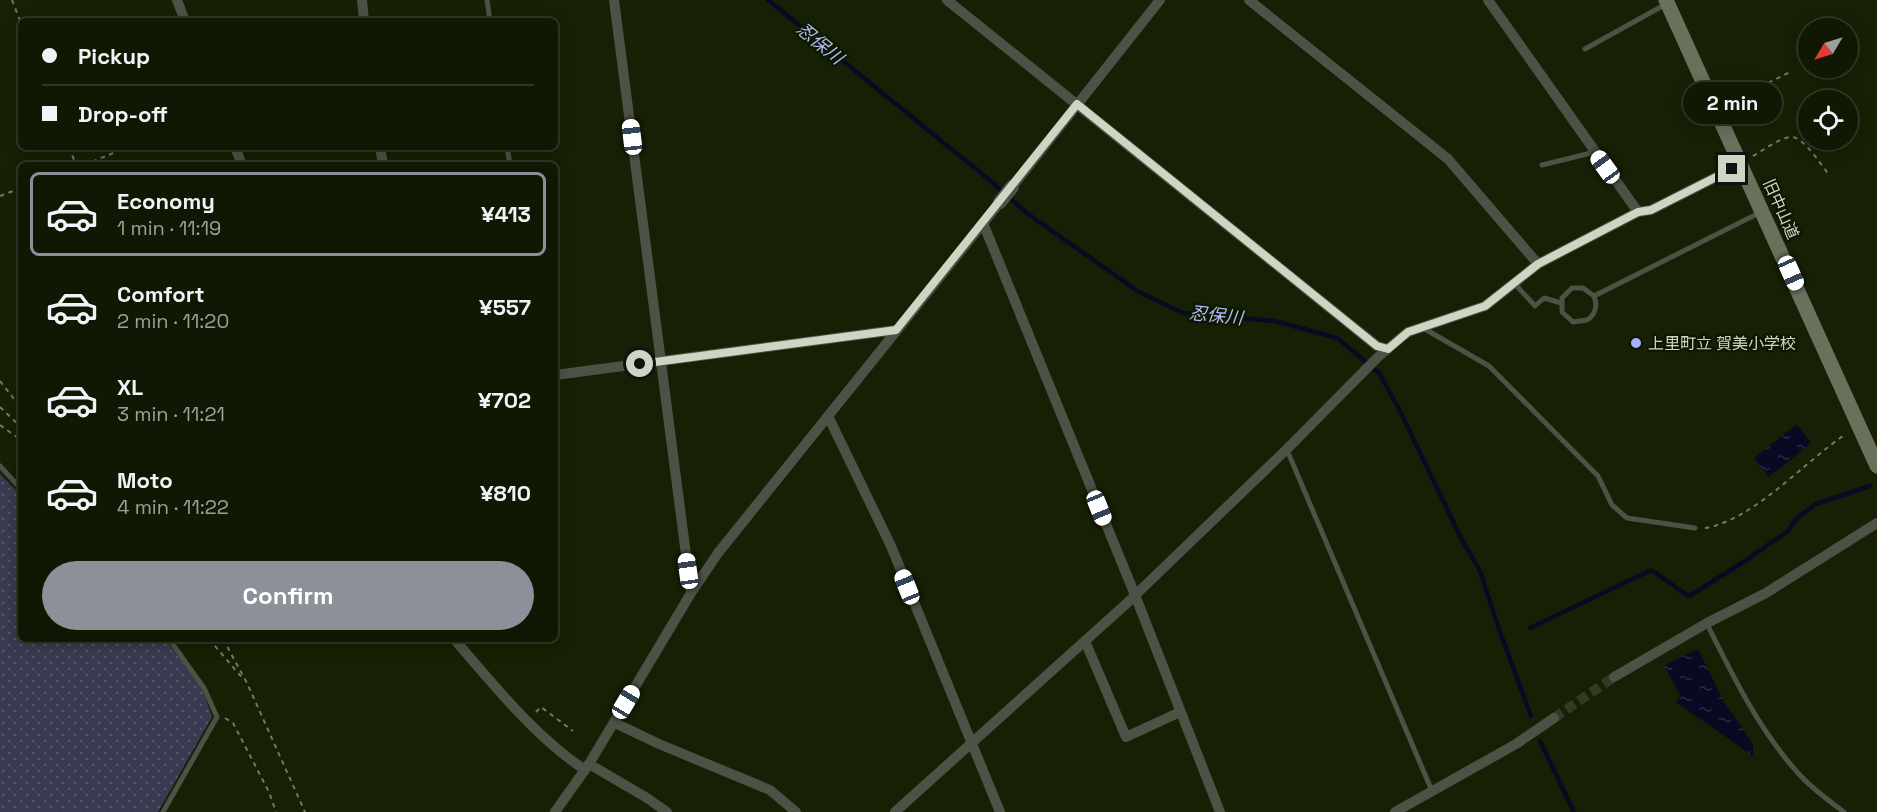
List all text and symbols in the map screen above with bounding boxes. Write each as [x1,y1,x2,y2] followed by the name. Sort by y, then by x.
[792,17,850,70] water label: 忍保川
[1798,18,1858,78] north arrow
[1798,18,1858,150] map controls
[78,42,150,70] text: Pickup
[1682,82,1782,124] callout: 2 min
[1707,90,1758,116] text: 2 min
[1798,90,1858,150] button: locate
[78,100,168,128] text: Drop-off
[621,118,643,156] car
[1587,147,1623,187] car
[1718,155,1745,182] route end
[1758,175,1804,243] street label: 旧中山道
[45,187,99,241] icon: car
[117,187,215,215] text: Economy
[481,200,531,228] text: ¥413
[117,215,221,241] text: 1 min · 11:19
[1775,253,1807,293] car
[45,280,99,334] icon: car
[117,280,205,308] text: Comfort
[479,293,531,321] text: ¥557
[1188,301,1246,329] water label: 忍保川
[117,308,229,334] text: 2 min · 11:20
[1648,333,1796,354] place label: 上里町立 賀美小学校
[1629,336,1643,350] marker: 上里町立 賀美小学校
[626,350,653,377] route start
[45,373,99,427] icon: car
[117,373,143,401] text: XL
[478,386,531,414] text: ¥702
[117,401,225,427] text: 3 min · 11:21
[45,466,99,520] icon: car
[117,466,173,494] text: Moto
[480,479,531,507] text: ¥810
[1084,488,1114,528] car
[117,494,229,520] text: 4 min · 11:22
[677,552,699,590] car
[42,561,534,630] button: Confirm
[892,567,922,607] car
[609,682,643,722] car

